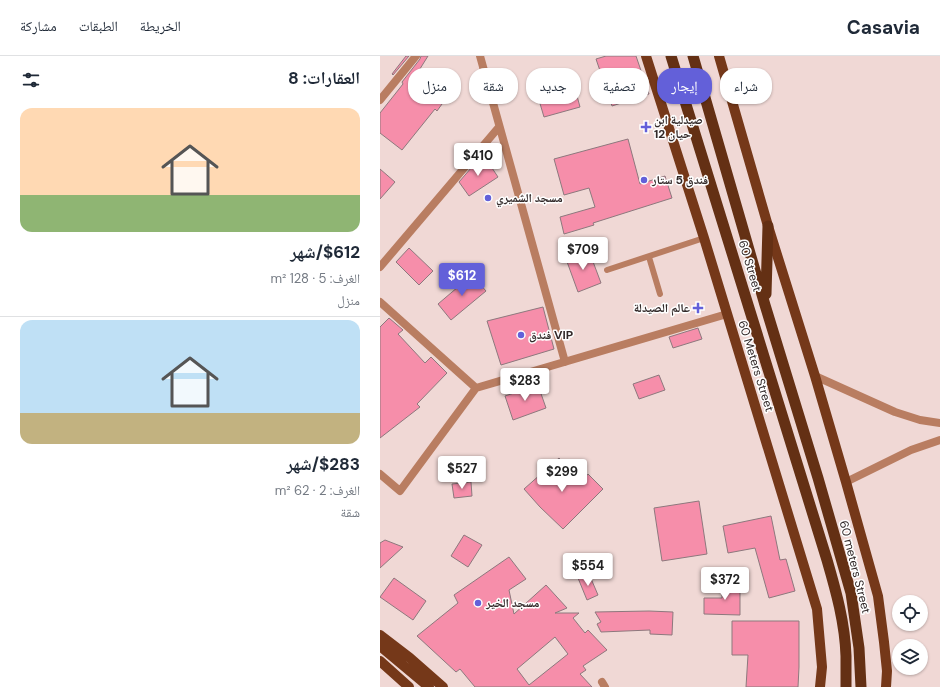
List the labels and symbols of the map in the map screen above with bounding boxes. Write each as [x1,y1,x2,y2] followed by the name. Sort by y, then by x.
[654,112,703,142] place label: صيدلية ابن حيان 12
[641,122,651,132] marker: صيدلية ابن حيان 12
[454,143,502,177] pin: $410
[651,172,708,188] place label: فندق 5 ستار
[639,175,649,185] marker: فندق 5 ستار
[496,190,563,208] place label: مسجد الشميري
[483,193,493,203] marker: مسجد الشميري
[559,237,607,271] pin: $709
[735,238,765,294] street label: 60 Street
[438,263,486,297] pin: $612
[634,300,690,316] place label: عالم الصيدلة
[693,303,703,313] marker: عالم الصيدلة
[735,318,778,414] street label: 60 Meters Street
[529,327,573,343] place label: فندق VIP
[516,330,526,340] marker: فندق VIP
[501,368,549,402] pin: $283
[438,456,486,490] pin: $527
[538,459,586,493] pin: $299
[836,519,874,615] street label: 60 meters Street
[564,553,612,587] pin: $554
[701,567,749,601] pin: $372
[485,595,540,611] place label: مسجد الخير
[473,598,483,608] marker: مسجد الخير

